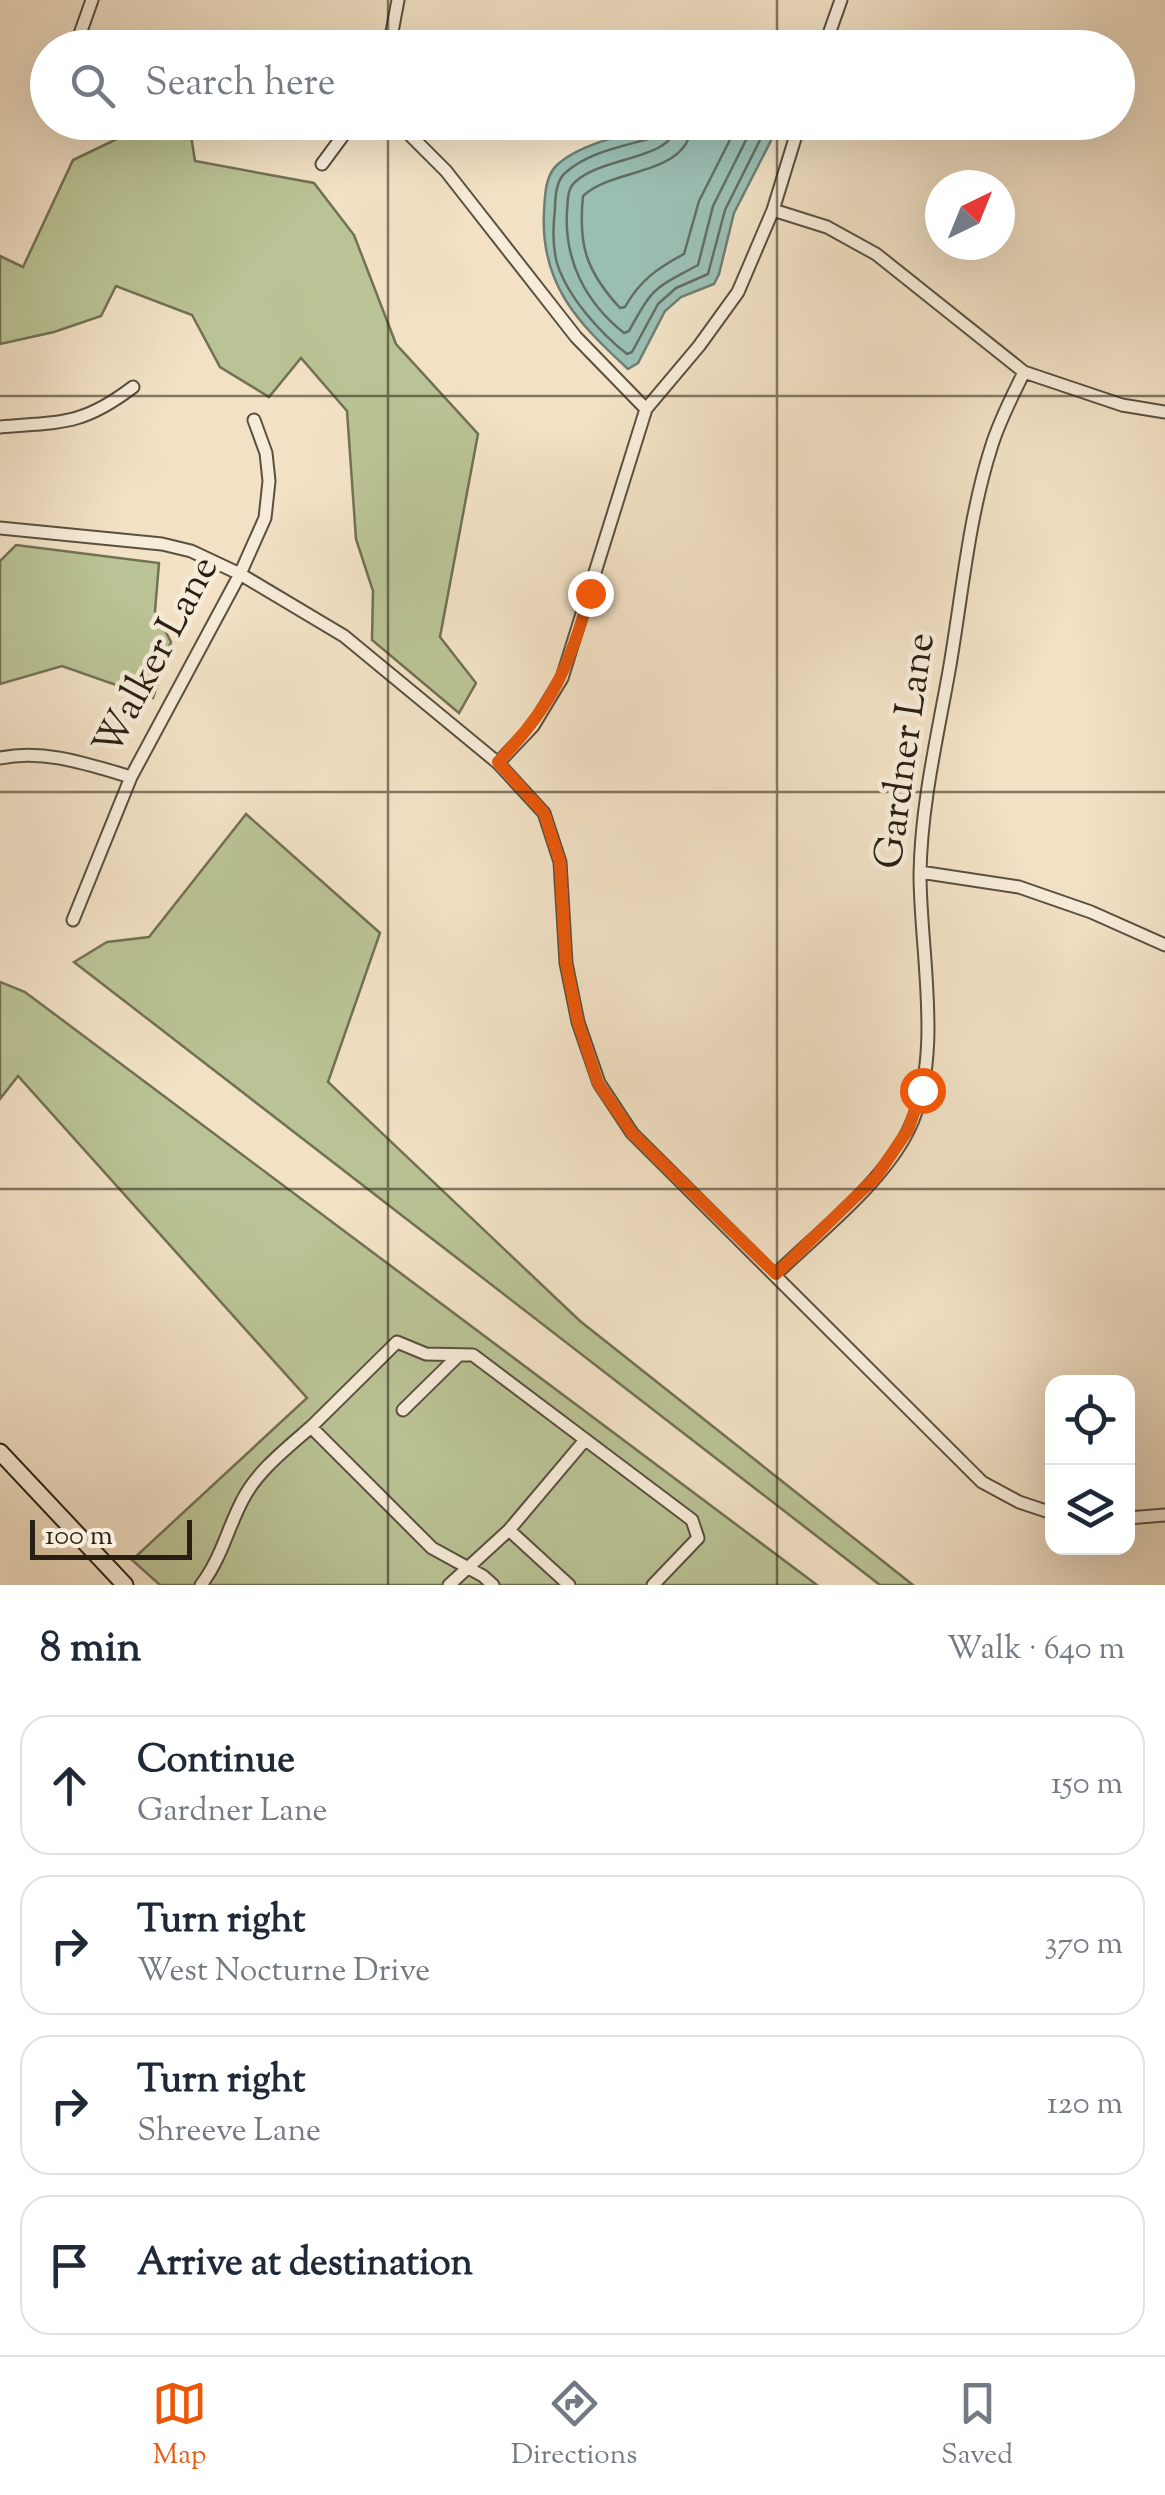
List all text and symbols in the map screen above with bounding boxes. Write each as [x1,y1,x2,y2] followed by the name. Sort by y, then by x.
[30,30,1135,140] search box
[65,58,120,113] icon: search
[145,58,336,112] text: Search here
[925,170,1015,260] north arrow
[81,547,235,767] street label: Walker Lane
[568,571,614,617] route end
[862,629,952,873] street label: Gardner Lane
[900,1068,946,1114] route start
[1045,1375,1135,1555] map controls
[1045,1375,1135,1465] button: locate
[1045,1465,1135,1555] button: layers
[30,1515,192,1560] scale bar
[45,1517,113,1557] text: 100 m
[40,1620,141,1680] text: 8 min
[947,1627,1125,1673] text: Walk · 640 m
[137,1735,295,1789] text: Continue
[42,1758,97,1813] icon: ahead
[1051,1762,1123,1808] text: 150 m
[137,1789,327,1835] text: Gardner Lane
[137,1895,305,1949] text: Turn right
[42,1918,97,1973] icon: right
[1044,1922,1123,1968] text: 370 m
[137,1949,430,1995] text: West Nocturne Drive
[137,2055,305,2109] text: Turn right
[42,2078,97,2133] icon: right
[1047,2082,1123,2128] text: 120 m
[137,2109,321,2155] text: Shreeve Lane
[42,2238,97,2293] icon: arrive
[137,2238,473,2292] text: Arrive at destination
[152,2376,207,2476] tab: Map
[511,2376,637,2476] tab: Directions
[941,2376,1013,2476] tab: Saved

